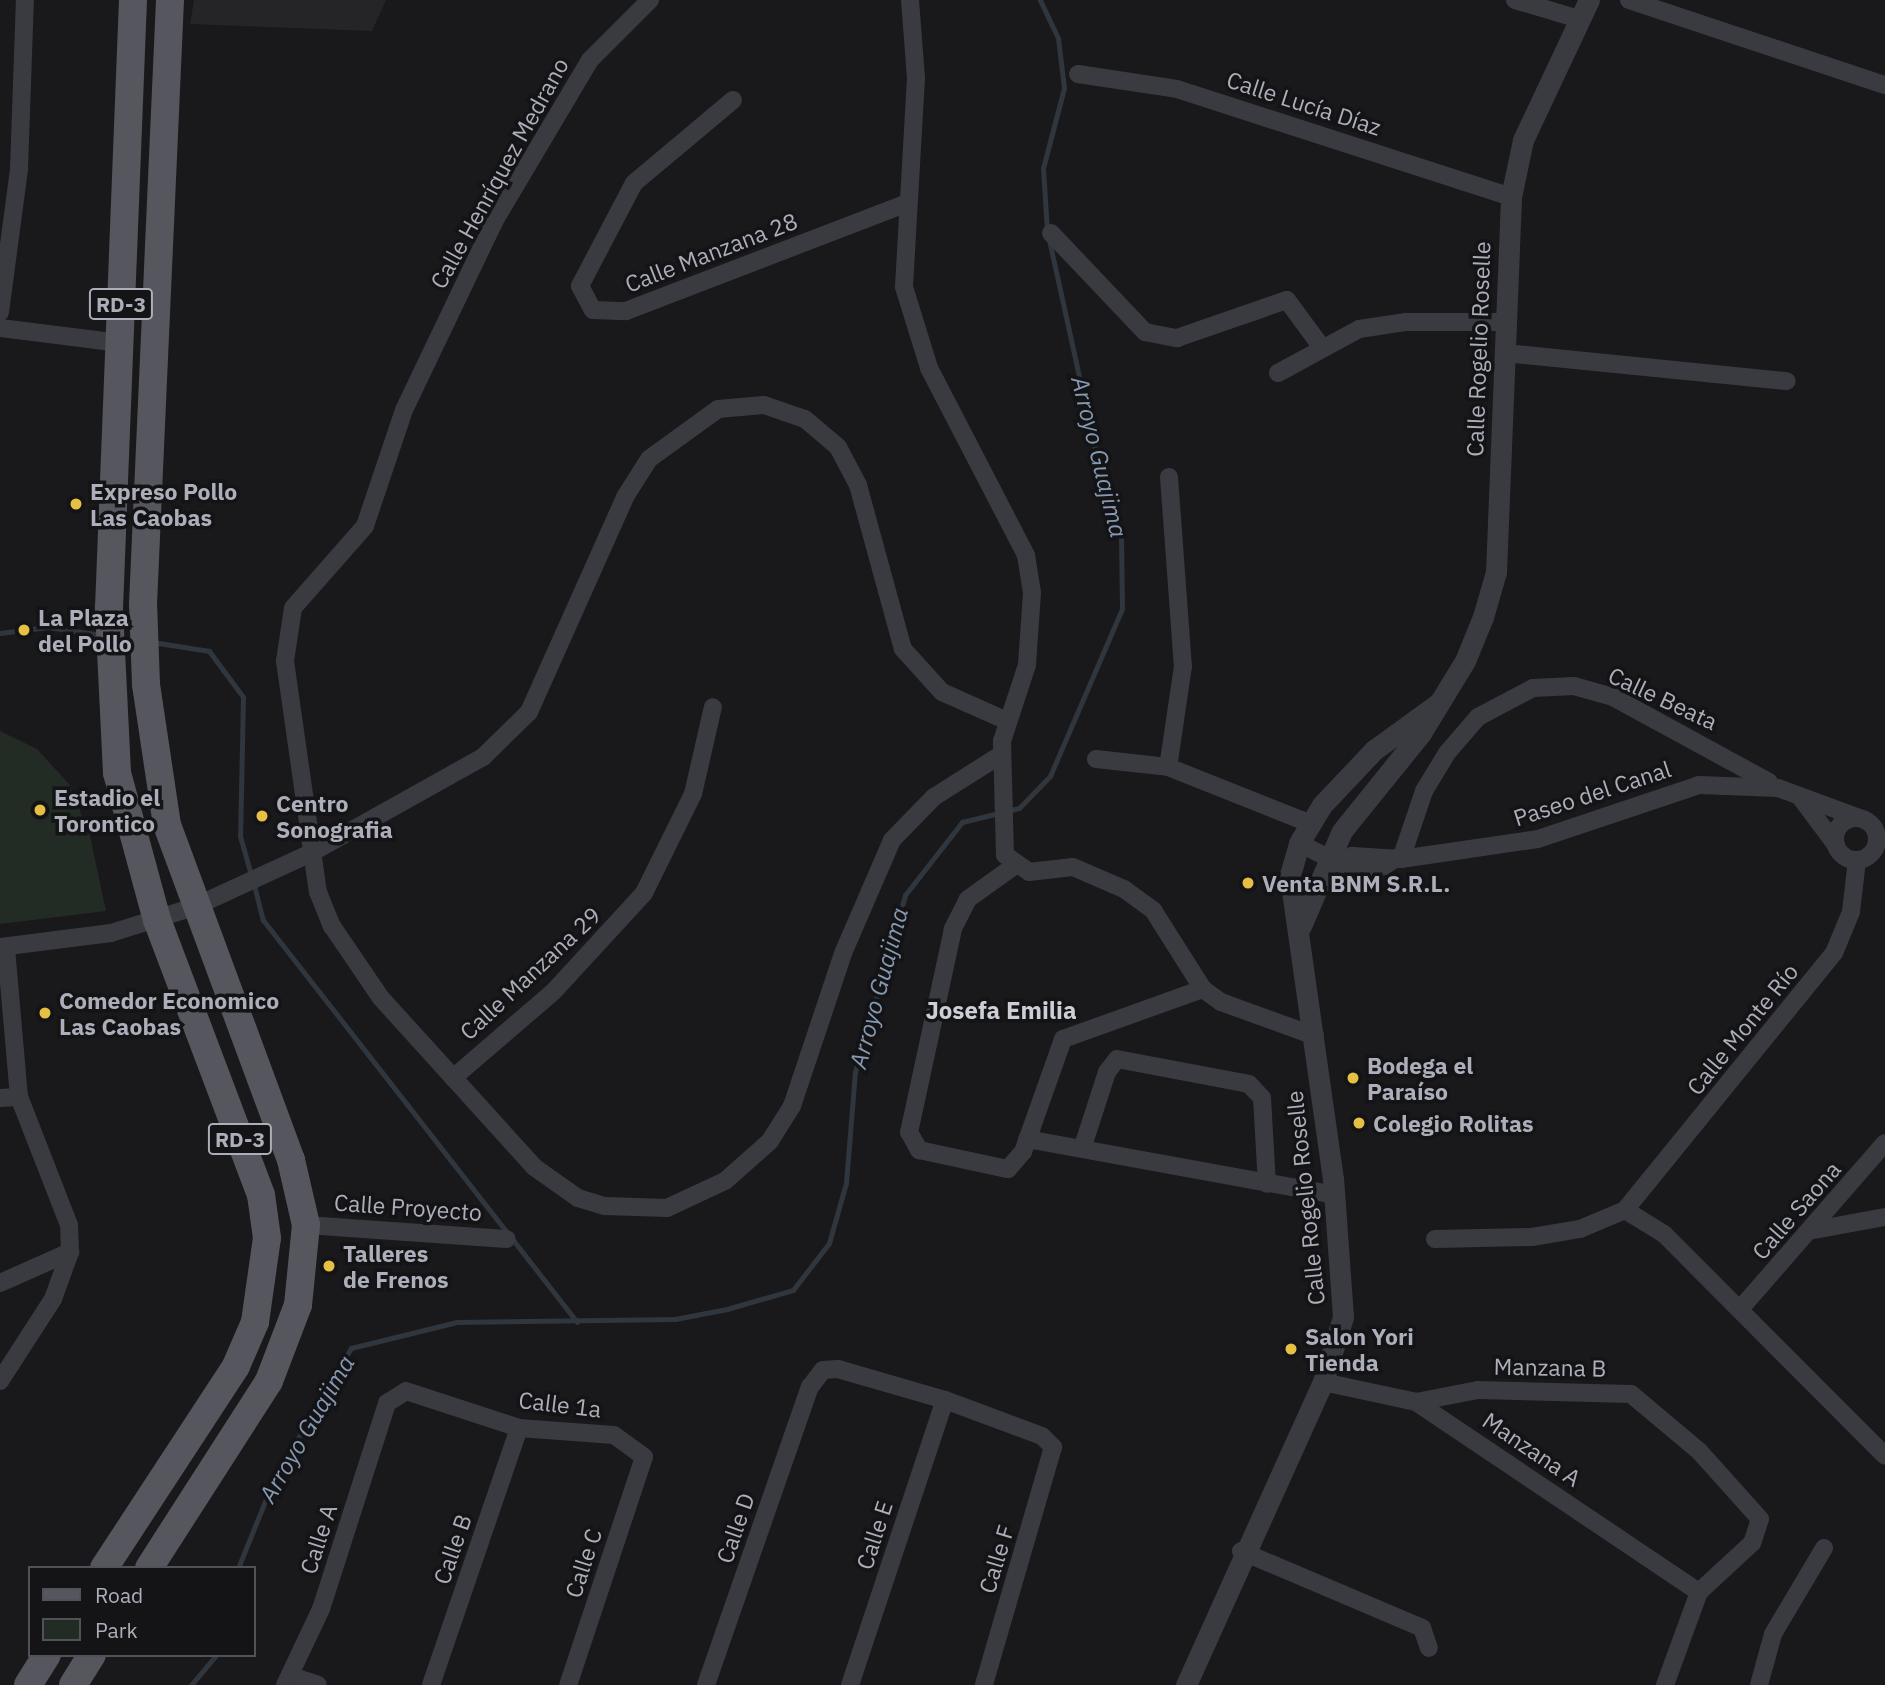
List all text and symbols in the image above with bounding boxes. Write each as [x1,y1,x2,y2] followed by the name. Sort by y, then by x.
[424,53,574,293] street label: Calle Henríquez Medrano
[1223,65,1385,141] street label: Calle Lucía Díaz
[621,206,801,298] street label: Calle Manzana 28
[1460,241,1496,457] street label: Calle Rogelio Roselle
[88,286,154,322] road number: RD-3
[1065,373,1133,541] water label: Arroyo Guajima
[90,477,237,531] place label: Expreso Pollo Las Caobas
[68,496,84,512] marker: Expreso Pollo Las Caobas
[38,603,132,657] place label: La Plaza del Pollo
[16,622,32,638] marker: La Plaza del Pollo
[1604,661,1722,735] street label: Calle Beata
[1510,755,1674,831] street label: Paseo del Canal
[54,783,160,837] place label: Estadio el Torontico
[276,789,393,843] place label: Centro Sonografia
[32,802,48,818] marker: Estadio el Torontico
[254,808,270,824] marker: Centro Sonografia
[1262,869,1450,897] place label: Venta BNM S.R.L.
[1240,875,1256,891] marker: Venta BNM S.R.L.
[454,901,606,1045] street label: Calle Manzana 29
[844,904,914,1072] water label: Arroyo Guajima
[1681,958,1803,1100] street label: Calle Monte Río
[59,986,279,1040] place label: Comedor Economico Las Caobas
[925,997,1077,1025] district label: Josefa Emilia
[37,1005,53,1021] marker: Comedor Economico Las Caobas
[1367,1051,1473,1105] place label: Bodega el Paraíso
[1345,1070,1361,1086] marker: Bodega el Paraíso
[1280,1089,1330,1307] street label: Calle Rogelio Roselle
[1373,1109,1534,1137] place label: Colegio Rolitas
[1351,1115,1367,1131] marker: Colegio Rolitas
[207,1122,273,1156] road number: RD-3
[1746,1155,1846,1265] street label: Calle Saona
[333,1188,483,1226] street label: Calle Proyecto
[343,1239,448,1293] place label: Talleres de Frenos
[321,1258,337,1274] marker: Talleres de Frenos
[1305,1322,1414,1376] place label: Salon Yori Tienda
[1283,1341,1299,1357] marker: Salon Yori Tienda
[253,1350,361,1508] water label: Arroyo Guajima
[1493,1352,1607,1382] street label: Manzana B
[517,1385,603,1423] street label: Calle 1a
[1478,1406,1586,1492] street label: Manzana A
[710,1489,760,1567] street label: Calle D
[850,1497,898,1573] street label: Calle E
[294,1501,342,1577] street label: Calle A
[427,1510,477,1588] street label: Calle B
[973,1522,1019,1596] street label: Calle F
[559,1525,607,1601] street label: Calle C
[28,1566,256,1657] legend
[95,1581,143,1609] text: Road
[95,1616,138,1644] text: Park

